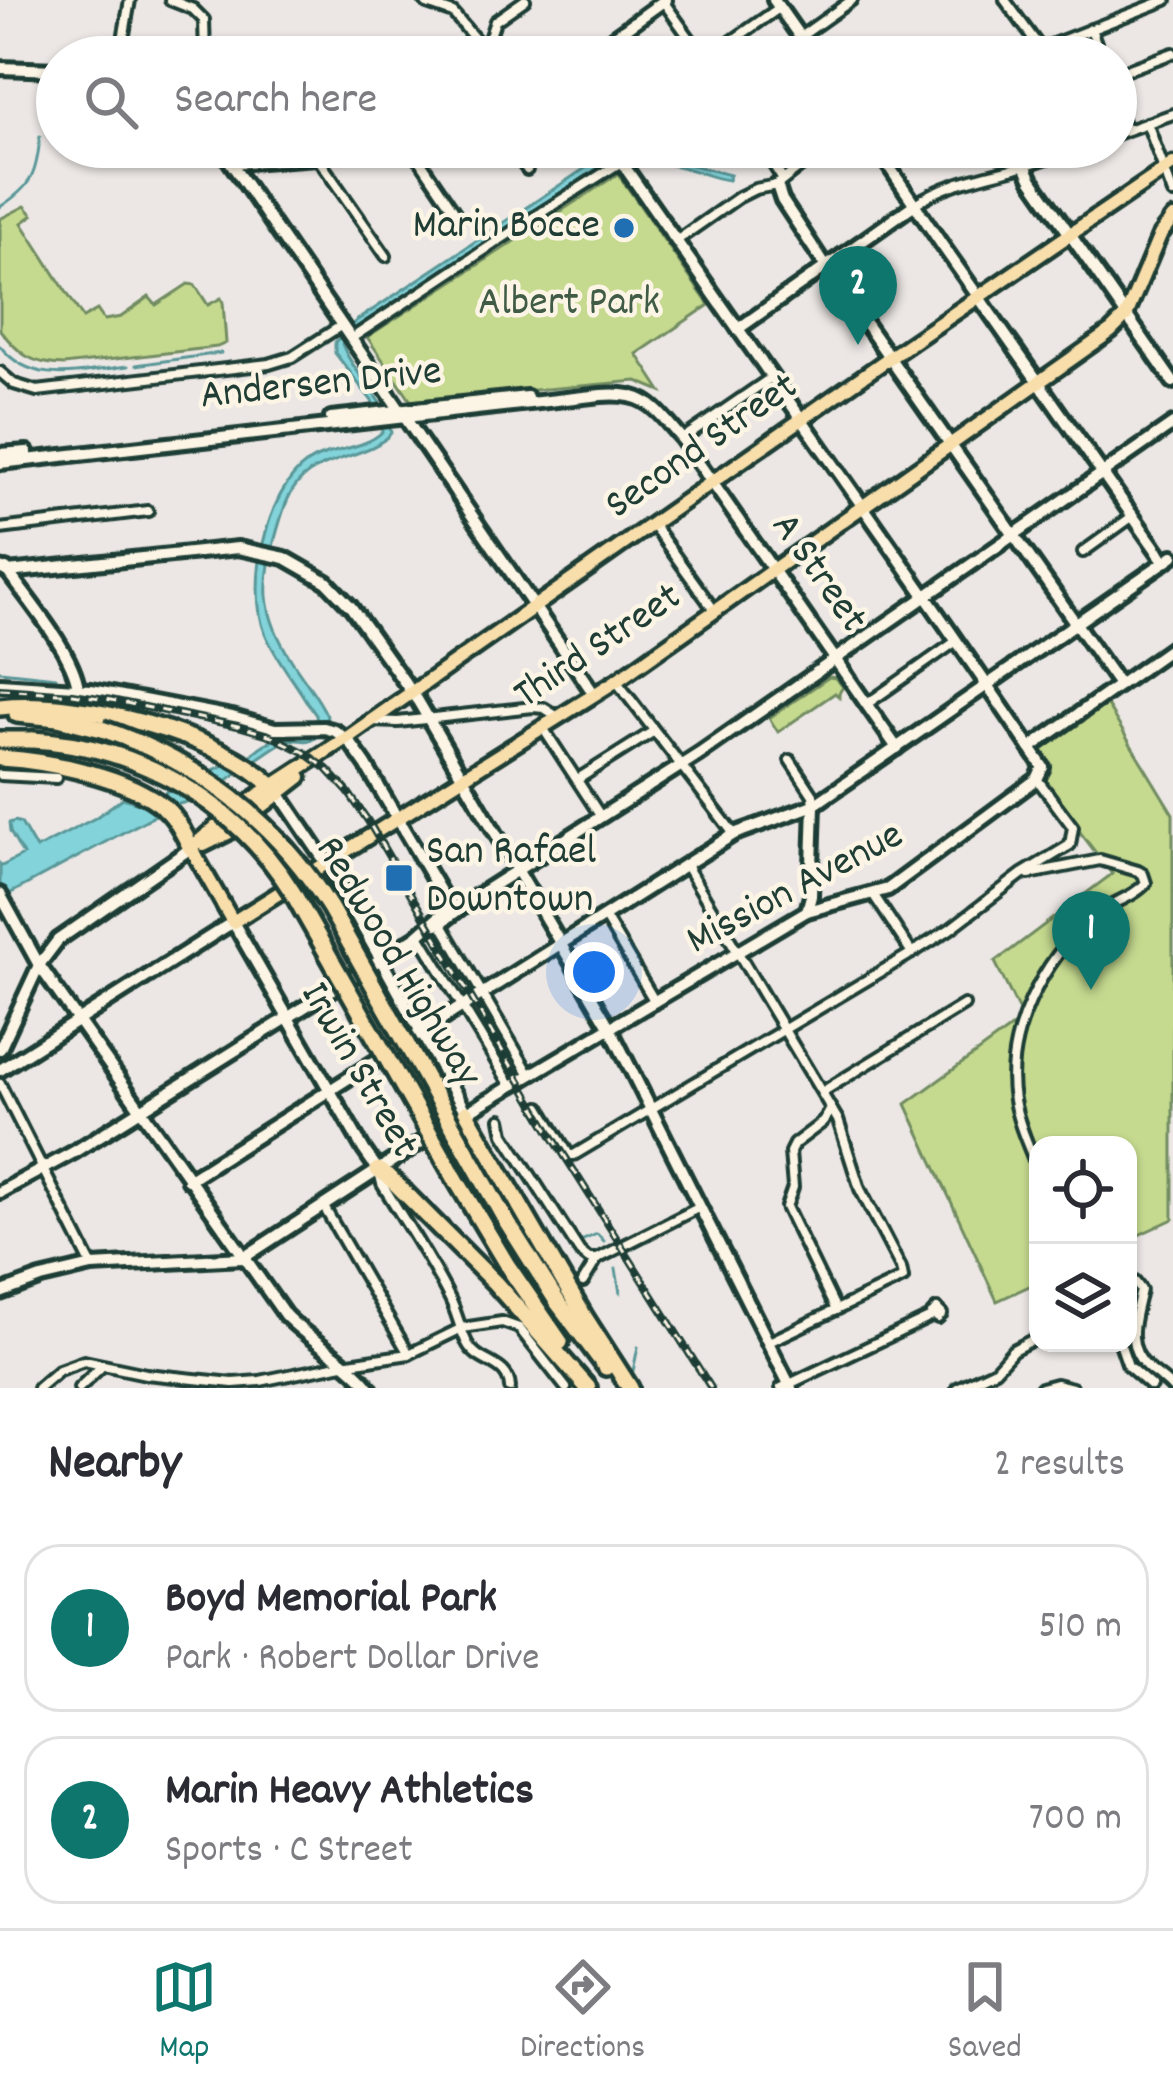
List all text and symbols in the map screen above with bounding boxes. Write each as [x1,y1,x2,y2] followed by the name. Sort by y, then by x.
[36,36,1137,168] search box
[78,69,144,135] icon: search
[174,70,377,134] text: Search here
[413,198,600,258] place label: Marin Bocce
[611,215,637,241] marker: Marin Bocce
[819,246,897,345] pin: 2
[478,275,660,335] park label: Albert Park
[197,344,445,428] street label: Andersen Drive
[594,359,812,537] street label: Second Street
[754,502,880,646] street label: A Street
[503,570,695,726] street label: Third Street
[677,808,915,972] street label: Mission Avenue
[426,824,596,932] place label: San Rafael Downtown
[297,826,495,1101] street label: Redwood Highway
[383,862,415,894] marker: San Rafael Downtown
[1052,891,1130,990] pin: 1
[564,942,624,1002] your location
[282,972,432,1170] street label: Irwin Street
[1029,1136,1137,1352] map controls
[1029,1136,1137,1244] button: locate
[1029,1244,1137,1352] button: layers
[48,1430,181,1502] text: Nearby
[994,1439,1125,1494] text: 2 results
[165,1569,497,1633] text: Boyd Memorial Park
[86,1601,94,1656] text: 1
[1038,1601,1122,1656] text: 510 m
[165,1633,539,1688] text: Park · Robert Dollar Drive
[165,1761,534,1825] text: Marin Heavy Athletics
[81,1793,99,1848] text: 2
[1029,1793,1122,1848] text: 700 m
[165,1825,413,1880] text: Sports · C Street
[151,1954,217,2073] tab: Map
[520,1954,645,2073] tab: Directions
[948,1954,1022,2073] tab: Saved

